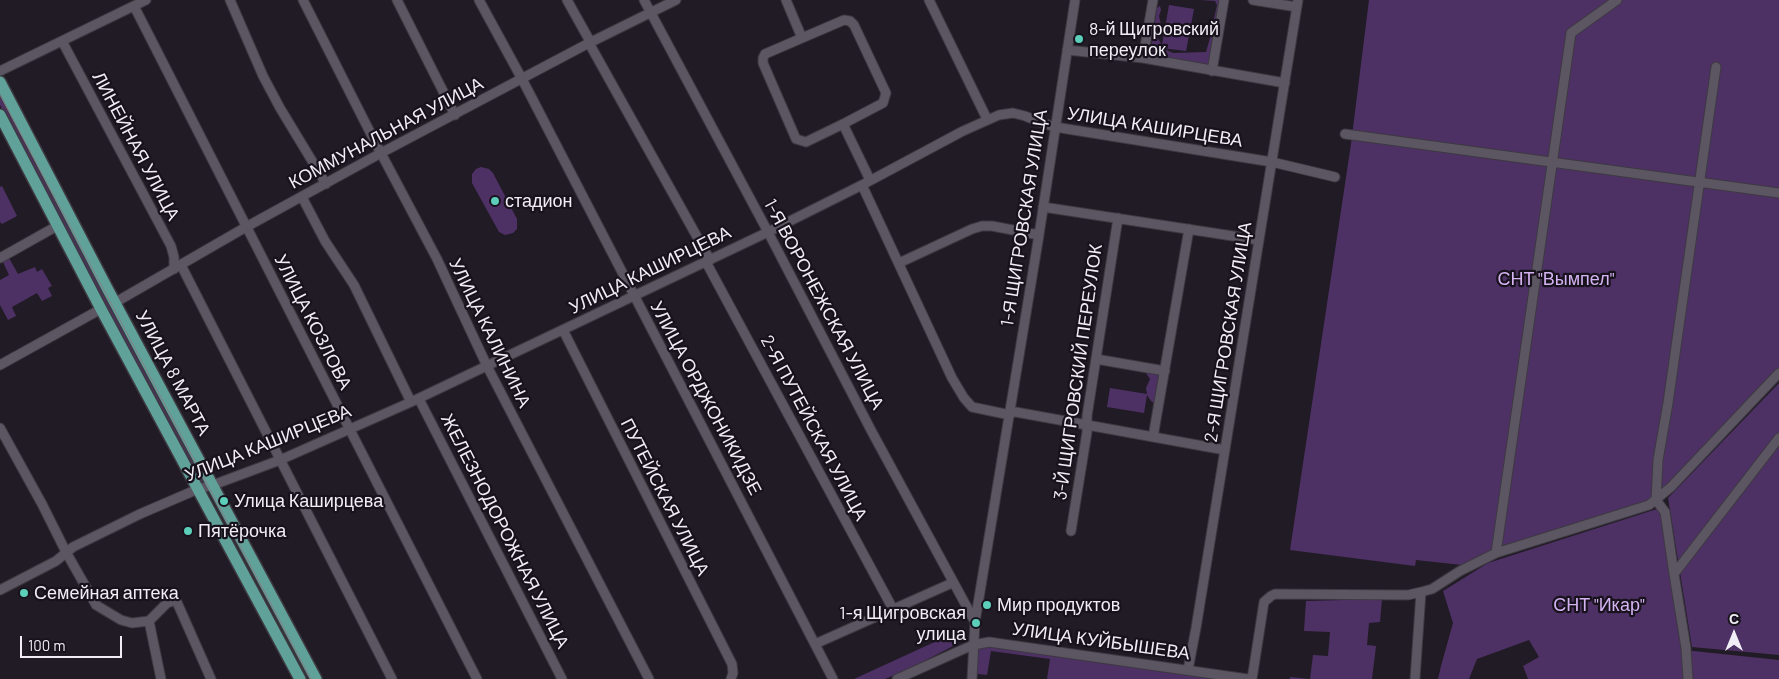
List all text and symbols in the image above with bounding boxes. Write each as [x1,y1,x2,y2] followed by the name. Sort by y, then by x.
[1089,18,1219,60] place label: 8-й Щигровский переулок
[1073,33,1085,45] marker: 8-й Щигровский переулок
[88,68,184,224] street label: ЛИНЕЙНАЯ УЛИЦА
[285,72,487,194] street label: КОММУНАЛЬНАЯ УЛИЦА
[1066,102,1244,152] street label: УЛИЦА КАШИРЦЕВА
[996,108,1052,328] street label: 1-Я ЩИГРОВСКАЯ УЛИЦА
[505,190,573,212] place label: стадион
[489,195,501,207] marker: стадион
[759,195,889,413] street label: 1-Я ВОРОНЕЖСКАЯ УЛИЦА
[1200,220,1256,444] street label: 2-Я ЩИГРОВСКАЯ УЛИЦА
[566,221,734,319] street label: УЛИЦА КАШИРЦЕВА
[1049,242,1107,502] street label: 3-Й ЩИГРОВСКИЙ ПЕРЕУЛОК
[270,251,356,393] street label: УЛИЦА КОЗЛОВА
[445,255,535,411] street label: УЛИЦА КАЛИНИНА
[1497,268,1615,290] park label: СНТ "Вымпел"
[646,298,766,498] street label: УЛИЦА ОРДЖОНИКИДЗЕ
[131,307,215,439] street label: УЛИЦА 8 МАРТА
[756,332,872,524] street label: 2-Я ПУТЕЙСКАЯ УЛИЦА
[182,400,354,486] street label: УЛИЦА КАШИРЦЕВА
[436,410,574,652] street label: ЖЕЛЕЗНОДОРОЖНАЯ УЛИЦА
[616,415,714,579] street label: ПУТЕЙСКАЯ УЛИЦА
[234,490,383,512] place label: Улица Каширцева
[218,495,230,507] marker: Улица Каширцева
[198,520,286,542] place label: Пятёрочка
[182,525,194,537] marker: Пятёрочка
[34,582,179,604] place label: Семейная аптека
[18,587,30,599] marker: Семейная аптека
[997,594,1120,616] place label: Мир продуктов
[1553,594,1645,616] park label: СНТ "Икар"
[981,599,993,611] marker: Мир продуктов
[839,602,966,644] place label: 1-я Щигровская улица
[1709,609,1759,659] north arrow
[1729,610,1739,627] text: С
[970,617,982,629] marker: 1-я Щигровская улица
[1011,618,1191,664] street label: УЛИЦА КУЙБЫШЕВА
[22,626,125,658] scale bar
[28,636,66,654] text: 100 m

